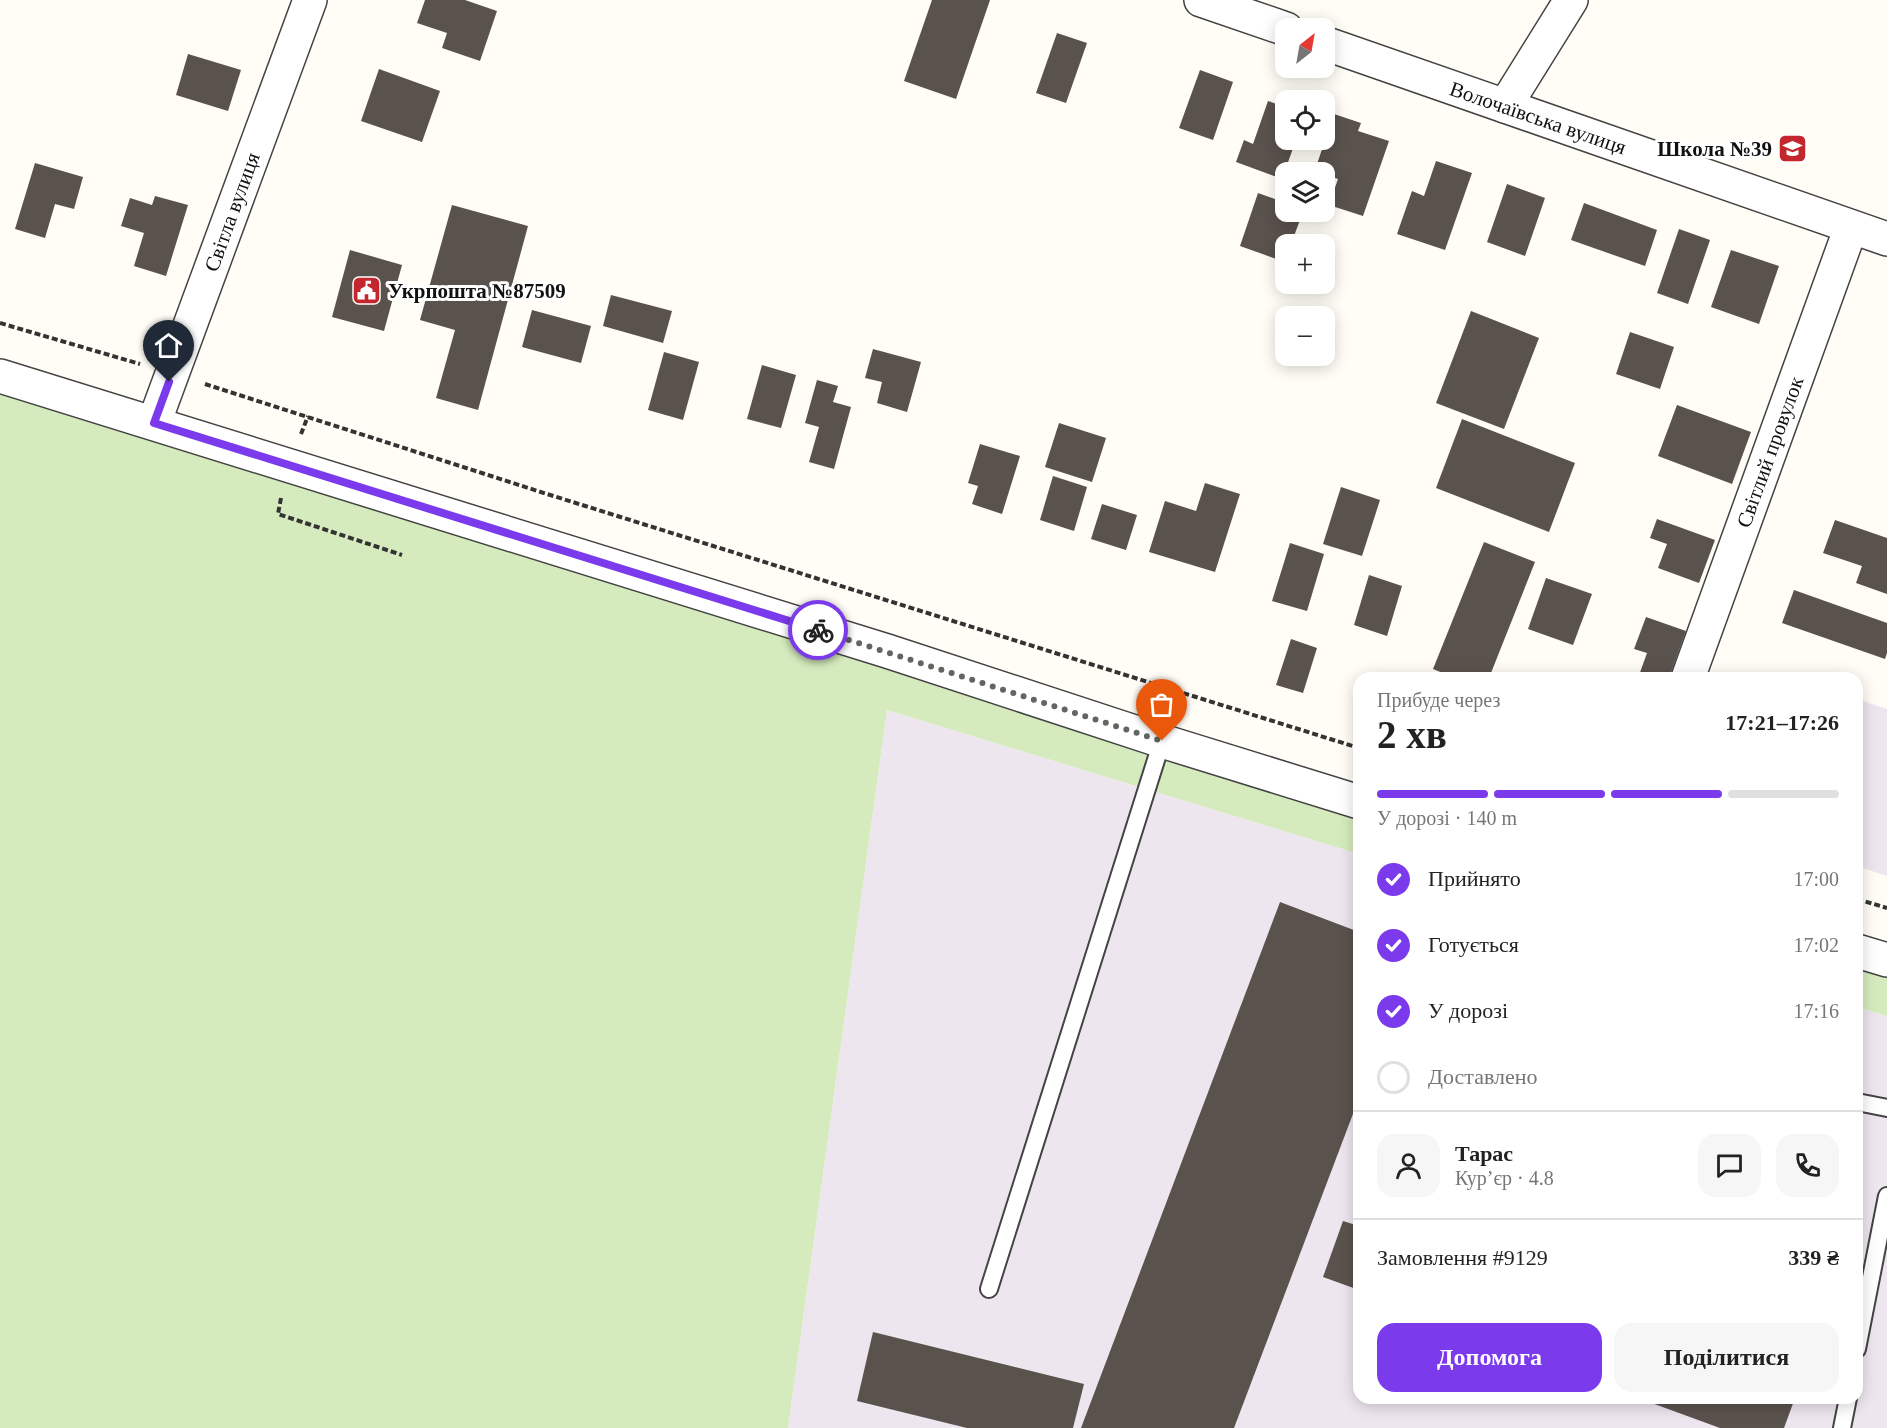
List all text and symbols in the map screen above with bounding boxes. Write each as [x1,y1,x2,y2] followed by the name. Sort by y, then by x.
[1275,18,1335,78] north arrow
[1275,18,1335,366] map controls
[1447,77,1630,160] street label: Волочаївська вулиця
[1275,90,1335,150] button: locate
[1777,133,1809,165] school or university icon: Школа №39
[1657,137,1772,161] place label: Школа №39
[199,149,265,275] street label: Світла вулиця
[1275,162,1335,222] button: layers
[1275,234,1335,294] button: +
[351,275,383,307] public building icon: Укрпошта №87509
[388,279,566,303] place label: Укрпошта №87509
[1275,306,1335,366] button: −
[143,320,194,382] pin
[152,329,185,362] icon: home
[1732,373,1809,531] street label: Світлий провулок
[788,600,848,660] courier
[802,614,835,647] icon: bike
[1136,679,1187,741] pin
[1145,688,1178,721] icon: bag
[1377,689,1500,711] text: Прибуде через
[1725,710,1839,735] text: 17:21–17:26
[1377,713,1447,756] text: 2 хв
[1377,807,1517,829] text: У дорозі · 140 m
[1377,863,1410,896] icon: check
[1428,866,1521,891] text: Прийнято
[1793,868,1839,890] text: 17:00
[1377,929,1410,962] icon: check
[1428,932,1519,957] text: Готується
[1793,934,1839,956] text: 17:02
[1377,995,1410,1028] icon: check
[1428,998,1508,1023] text: У дорозі
[1793,1000,1839,1022] text: 17:16
[1428,1064,1538,1089] text: Доставлено
[1377,1134,1440,1197] button: person
[1698,1134,1761,1197] button: chat
[1776,1134,1839,1197] button: phone
[1455,1141,1513,1166] text: Тарас
[1455,1167,1554,1189] text: Кур’єр · 4.8
[1377,1245,1548,1270] text: Замовлення #9129
[1788,1245,1839,1270] text: 339 ₴
[1377,1323,1602,1392] button: Допомога
[1614,1323,1839,1392] button: Поділитися

